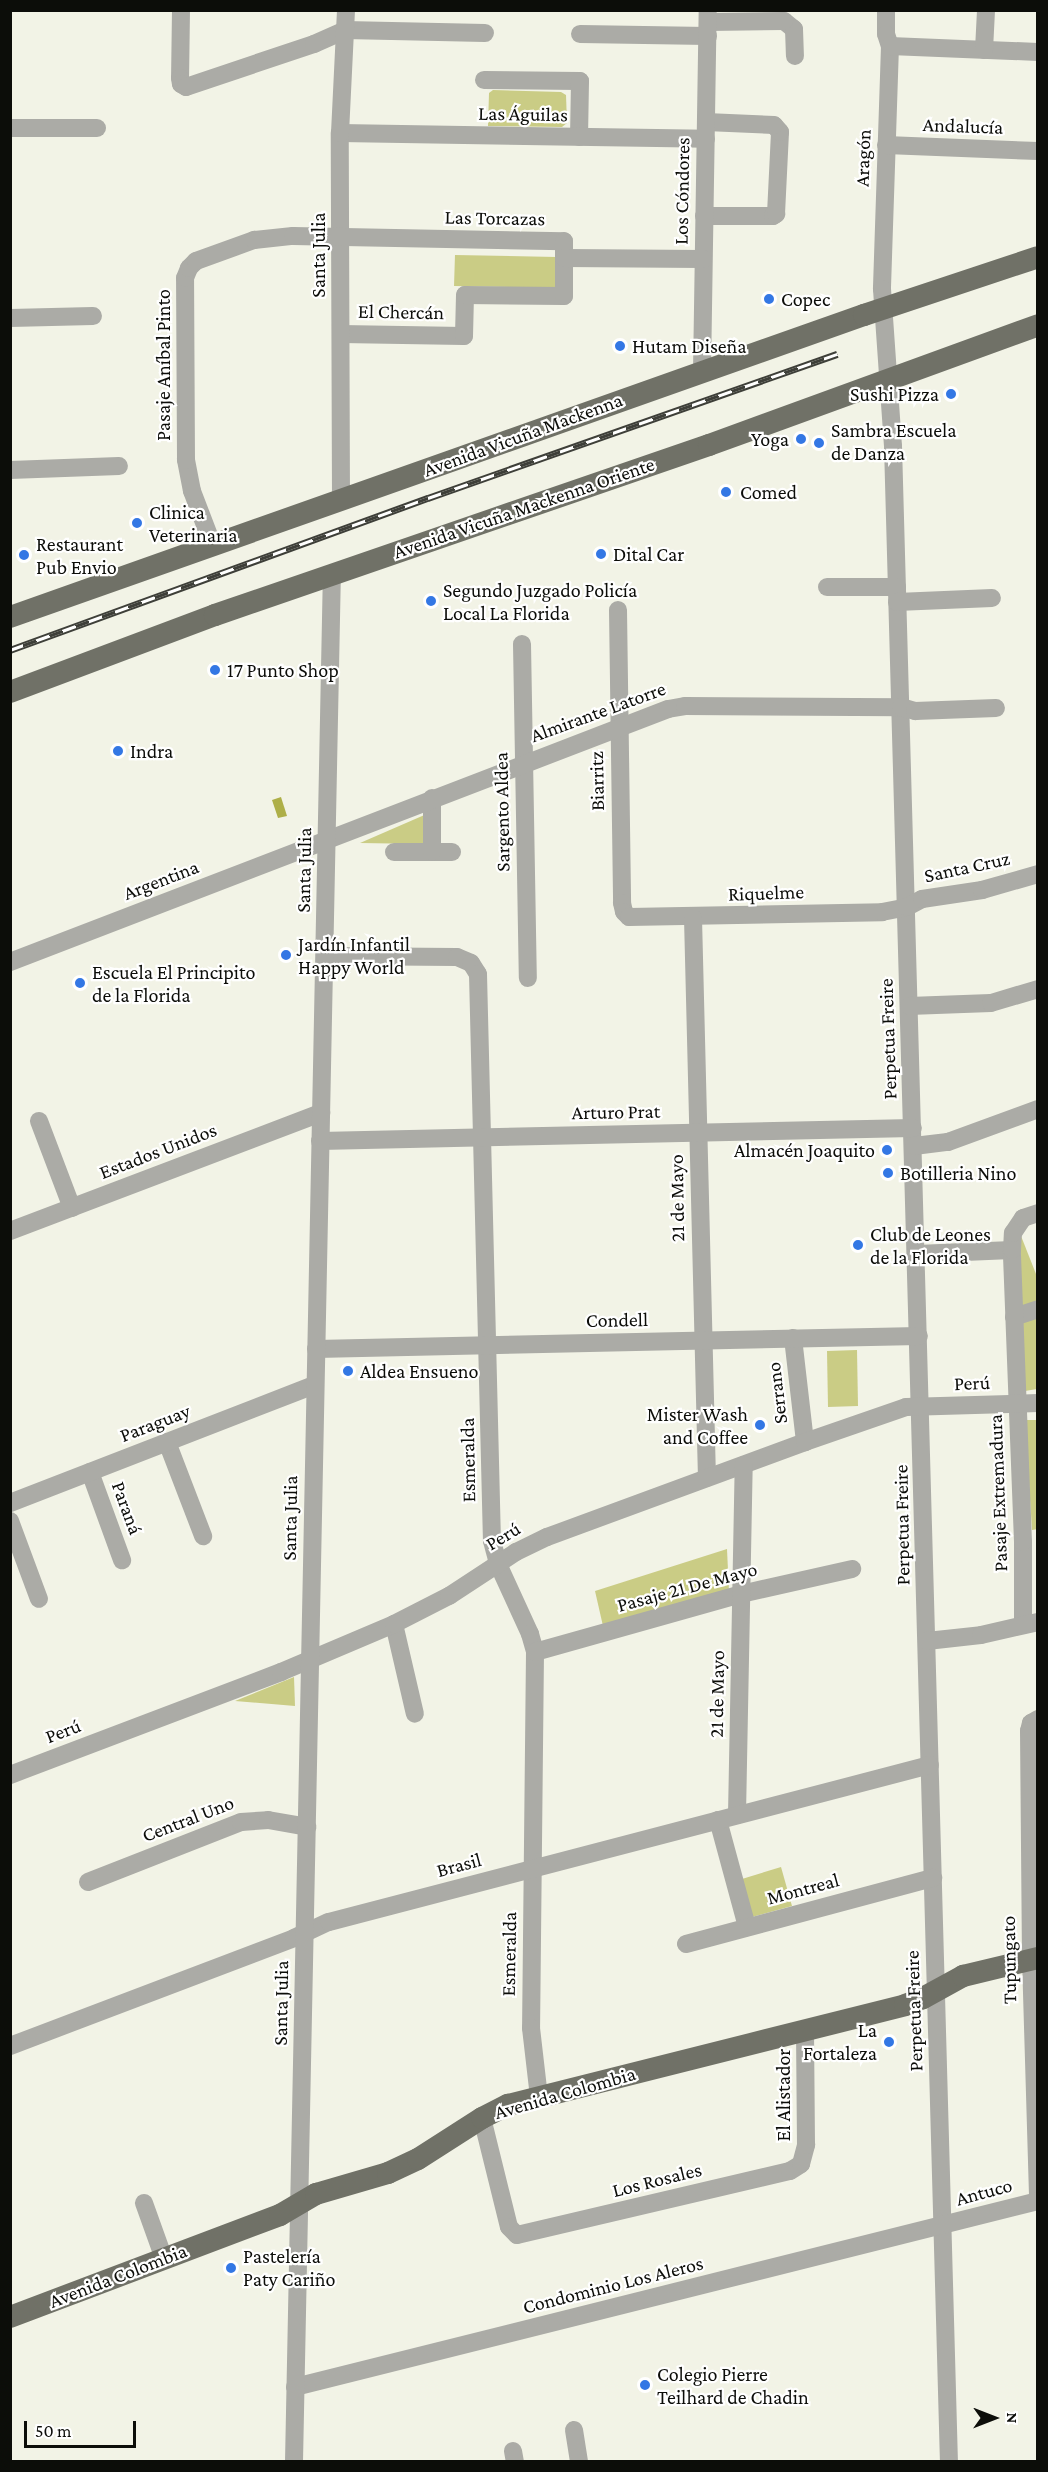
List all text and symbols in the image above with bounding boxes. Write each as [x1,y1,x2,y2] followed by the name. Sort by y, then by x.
[478,101,568,127] street label: Las Águilas
[922,113,1004,139] street label: Andalucía
[850,129,876,187] street label: Aragón
[669,137,695,245] street label: Los Cóndores
[444,205,546,231] street label: Las Torcazas
[306,212,330,298] street label: Santa Julia
[781,287,830,311] place label: Copec
[151,289,175,441] street label: Pasaje Aníbal Pinto
[762,292,776,306] marker: Copec
[358,299,444,325] street label: El Chercán
[632,334,747,358] place label: Hutam Diseña
[613,339,627,353] marker: Hutam Diseña
[850,382,939,406] place label: Sushi Pizza
[944,387,958,401] marker: Sushi Pizza
[420,388,626,482] street label: Avenida Vicuña Mackenna
[831,419,957,466] place label: Sambra Escuela de Danza
[751,427,789,451] place label: Yoga
[794,432,808,446] marker: Yoga
[812,436,826,450] marker: Sambra Escuela de Danza
[390,452,658,564] street label: Avenida Vicuña Mackenna Oriente
[740,480,797,504] place label: Comed
[717,483,735,501] marker: Comed
[149,500,238,547] place label: Clinica Veterinaria
[130,516,144,530] marker: Clinica Veterinaria
[36,532,123,579] place label: Restaurant Pub Envio
[613,542,684,566] place label: Dital Car
[594,547,608,561] marker: Dital Car
[17,548,31,562] marker: Restaurant Pub Envio
[443,578,637,625] place label: Segundo Juzgado Policía Local La Florida
[424,594,438,608] marker: Segundo Juzgado Policía Local La Florida
[227,658,339,682] place label: 17 Punto Shop
[208,663,222,677] marker: 17 Punto Shop
[527,676,669,748] street label: Almirante Latorre
[130,739,173,763] place label: Indra
[111,744,125,758] marker: Indra
[584,751,610,811] street label: Biarritz
[489,752,515,872] street label: Sargento Aldea
[291,827,317,913] street label: Santa Julia
[922,846,1012,888] street label: Santa Cruz
[120,855,202,905] street label: Argentina
[728,880,804,906] street label: Riquelme
[298,932,410,979] place label: Jardín Infantil Happy World
[279,948,293,962] marker: Jardín Infantil Happy World
[92,960,255,1007] place label: Escuela El Principito de la Florida
[73,976,87,990] marker: Escuela El Principito de la Florida
[874,978,902,1100] street label: Perpetua Freire
[571,1099,661,1125] street label: Arturo Prat
[96,1118,220,1184] street label: Estados Unidos
[734,1138,875,1162] place label: Almacén Joaquito
[880,1143,894,1157] marker: Almacén Joaquito
[664,1154,690,1242] street label: 21 de Mayo
[900,1161,1016,1185] place label: Botilleria Nino
[881,1166,895,1180] marker: Botilleria Nino
[870,1222,991,1269] place label: Club de Leones de la Florida
[851,1238,865,1252] marker: Club de Leones de la Florida
[586,1307,648,1333] street label: Condell
[360,1359,478,1383] place label: Aldea Ensueno
[761,1361,793,1425] street label: Serrano
[341,1364,355,1378] marker: Aldea Ensueno
[954,1370,990,1396] street label: Perú
[116,1399,194,1447] street label: Paraguay
[647,1402,748,1449] place label: Mister Wash and Coffee
[983,1414,1013,1572] street label: Pasaje Extremadura
[455,1418,481,1502] street label: Esmeralda
[753,1418,767,1432] marker: Mister Wash and Coffee
[889,1464,915,1586] street label: Perpetua Freire
[277,1475,303,1561] street label: Santa Julia
[106,1478,148,1538] street label: Paraná
[481,1516,525,1556] street label: Perú
[614,1557,760,1617] street label: Pasaje 21 De Mayo
[704,1650,730,1738] street label: 21 de Mayo
[42,1713,84,1749] street label: Perú
[139,1791,237,1847] street label: Central Uno
[434,1848,484,1882] street label: Brasil
[764,1868,842,1910] street label: Montreal
[496,1912,522,1996] street label: Esmeralda
[996,1916,1022,2004] street label: Tupungato
[900,1950,928,2072] street label: Perpetua Freire
[268,1960,294,2046] street label: Santa Julia
[803,2018,877,2065] place label: La Fortaleza
[882,2035,896,2049] marker: La Fortaleza
[771,2049,795,2141] street label: El Alistador
[492,2061,638,2125] street label: Avenida Colombia
[610,2157,704,2203] street label: Los Rosales
[953,2173,1015,2211] street label: Antuco
[46,2239,190,2313] street label: Avenida Colombia
[243,2244,335,2291] place label: Pastelería Paty Cariño
[520,2251,706,2319] street label: Condominio Los Aleros
[224,2261,238,2275] marker: Pastelería Paty Cariño
[657,2362,809,2409] place label: Colegio Pierre Teilhard de Chadin
[638,2378,652,2392] marker: Colegio Pierre Teilhard de Chadin
[964,2388,1024,2448] north arrow
[27,2409,140,2447] scale bar
[1004,2413,1021,2423] text: N
[35,2421,72,2441] text: 50 m

